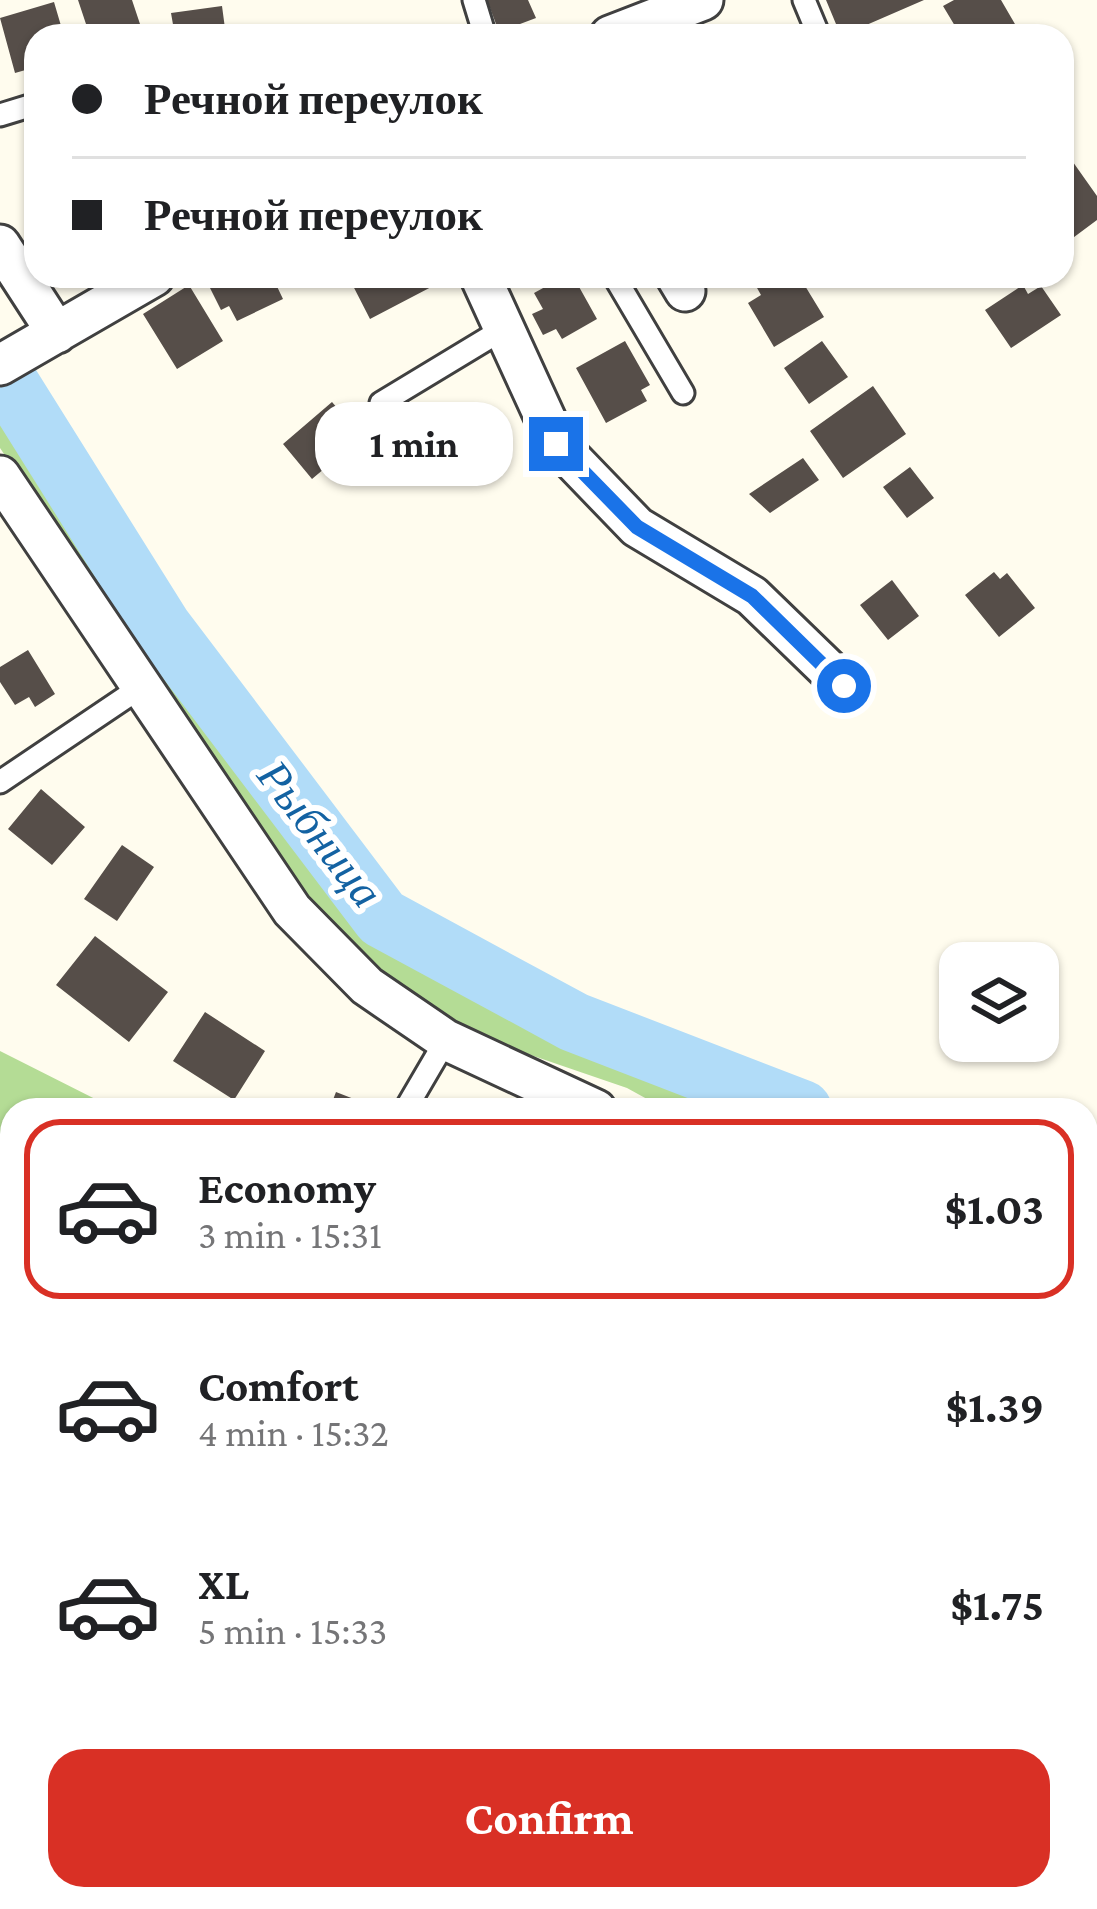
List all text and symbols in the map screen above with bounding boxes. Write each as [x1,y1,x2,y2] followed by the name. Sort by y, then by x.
[144,74,483,124] text: Речной переулок
[144,190,483,240] text: Речной переулок
[316,402,514,486] callout: 1 min
[529,417,583,471] route end
[370,422,458,465] text: 1 min
[817,659,871,713] route start
[247,750,392,917] water label: Рыбница
[939,942,1059,1062] map controls
[939,942,1059,1062] button: layers
[54,1155,162,1263] icon: car
[198,1163,376,1213] text: Economy
[945,1184,1044,1234] text: $1.03
[198,1213,382,1256] text: 3 min · 15:31
[54,1353,162,1461] icon: car
[198,1361,359,1411] text: Comfort
[946,1382,1044,1432] text: $1.39
[198,1411,389,1454] text: 4 min · 15:32
[54,1551,162,1659] icon: car
[198,1559,249,1609] text: XL
[950,1580,1044,1630] text: $1.75
[198,1609,387,1652] text: 5 min · 15:33
[48,1749,1050,1887] button: Confirm

